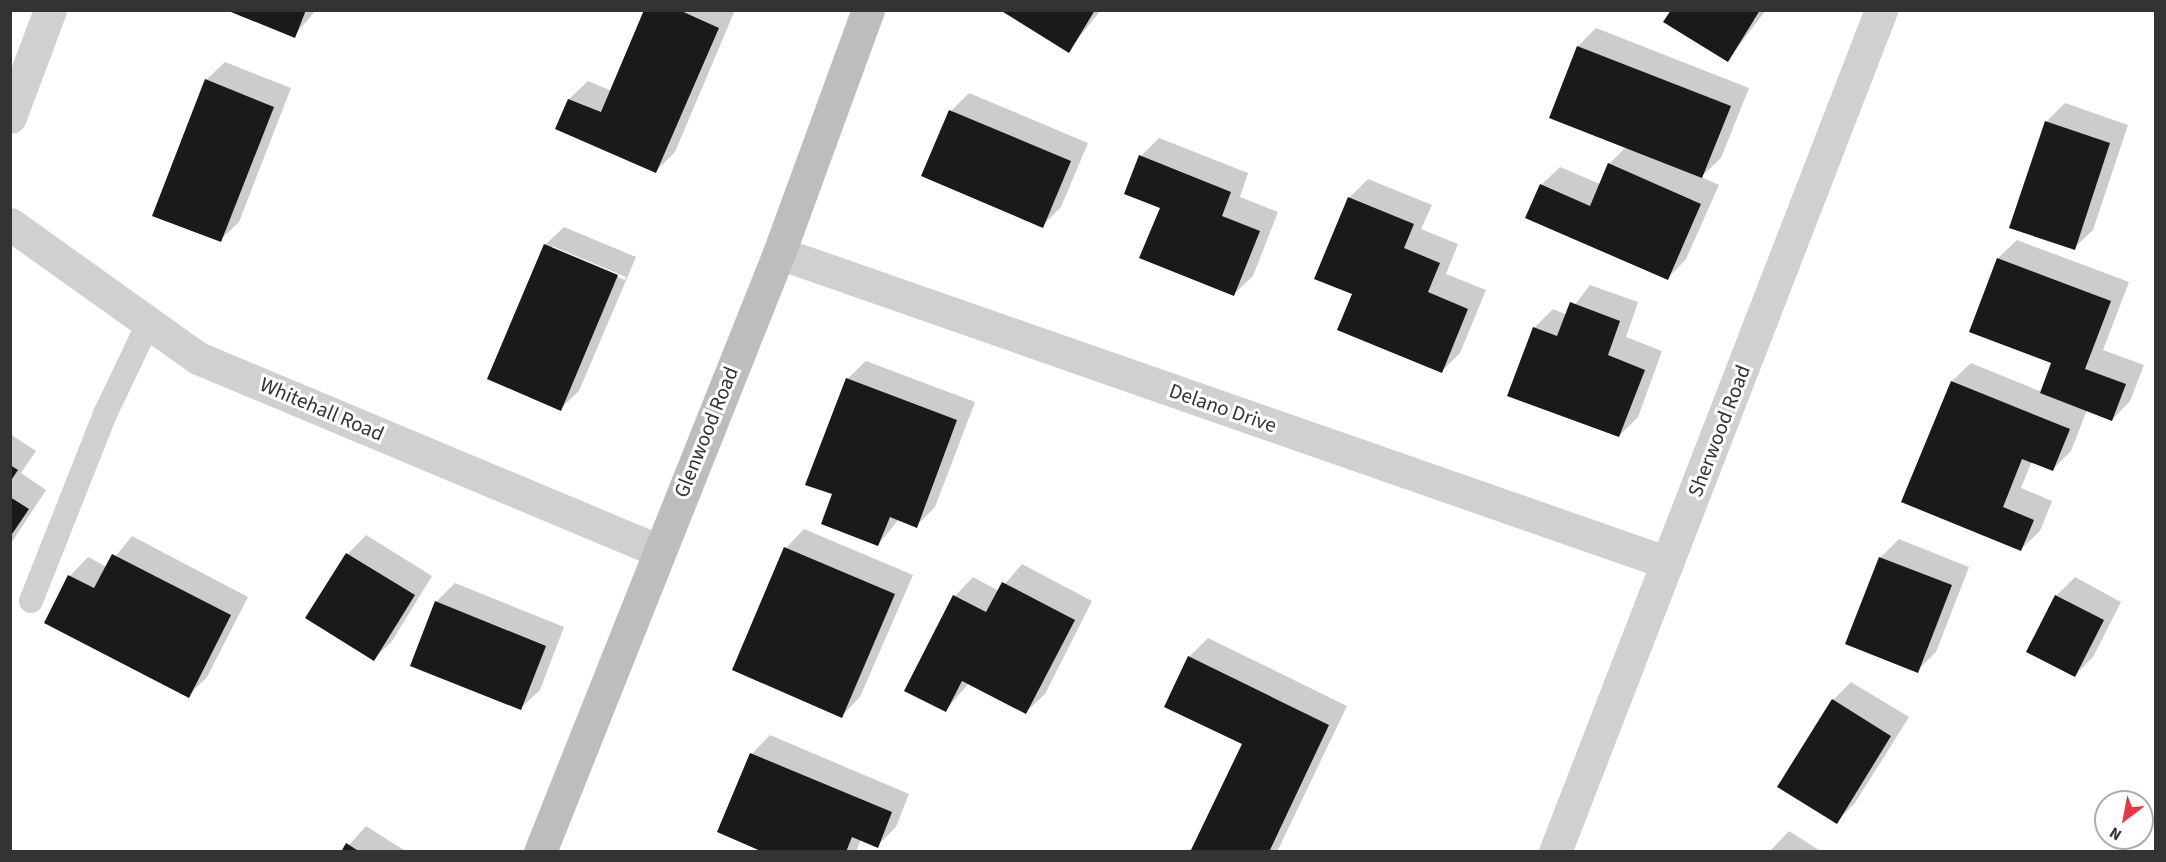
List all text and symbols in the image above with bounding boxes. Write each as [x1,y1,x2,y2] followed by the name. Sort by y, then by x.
[1682,361,1756,501] street label: Sherwood Road
[668,363,744,501] street label: Glenwood Road
[256,372,388,446] street label: Whitehall Road
[1166,378,1280,438] street label: Delano Drive
[2094,790,2154,850] north arrow
[2105,821,2126,846] text: N

